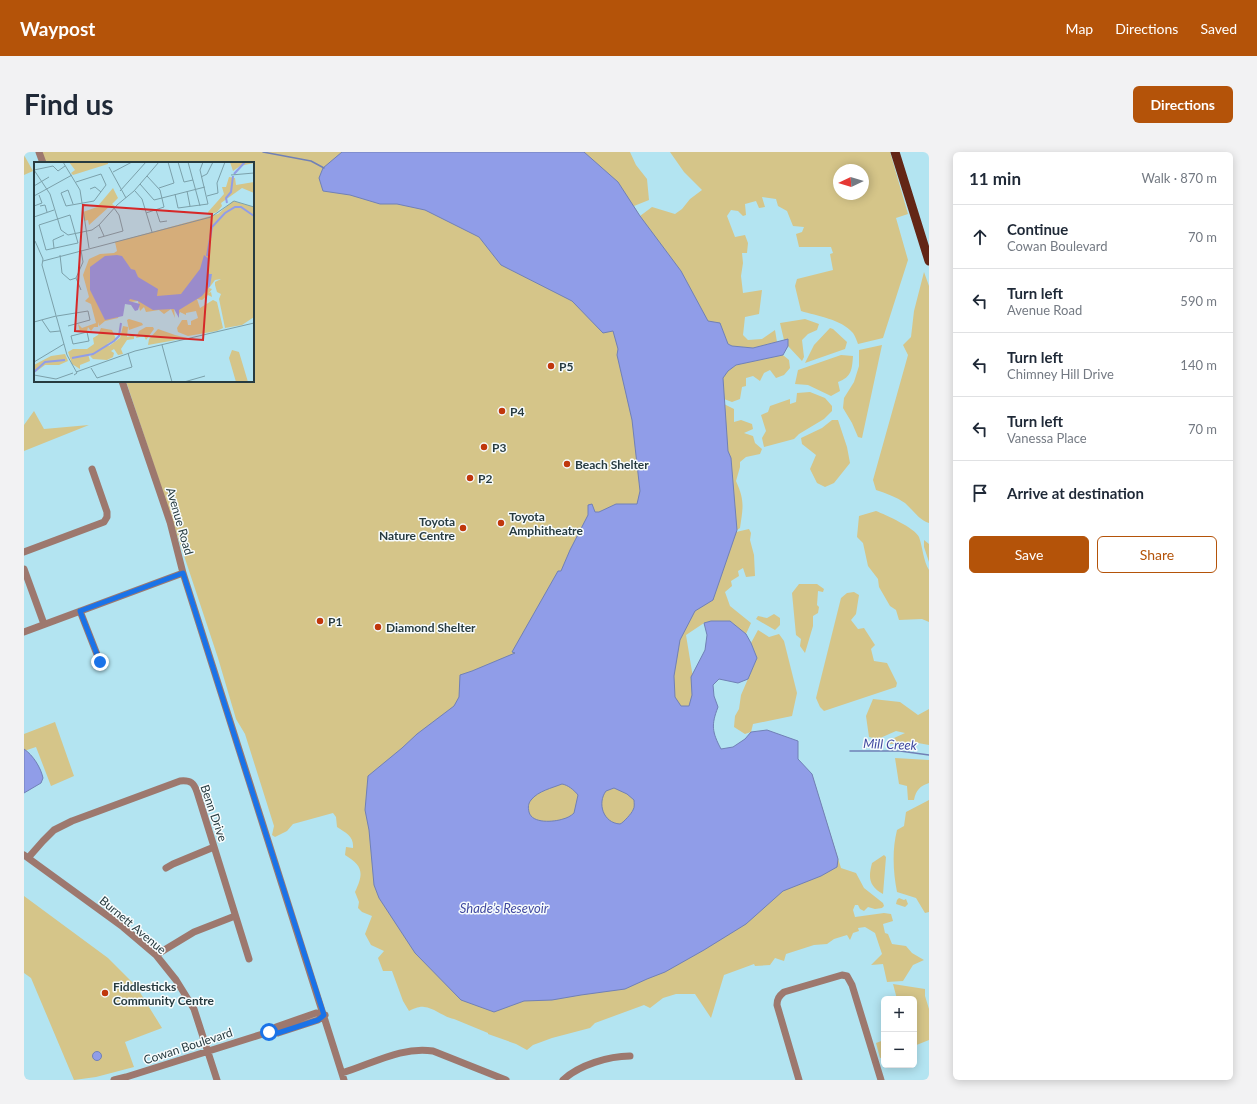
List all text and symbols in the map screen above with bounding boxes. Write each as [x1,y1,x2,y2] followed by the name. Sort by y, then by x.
[20,17,95,40] text: Waypost
[1066,20,1093,37] text: Map
[1115,20,1178,37] text: Directions
[1200,20,1237,37] text: Saved
[1133,86,1233,123] button: Directions
[24,87,114,121] text: Find us
[34,162,254,382] inset map
[833,164,869,200] north arrow
[969,168,1021,189] text: 11 min
[1141,170,1217,186] text: Walk · 870 m
[1007,220,1068,238] text: Continue
[969,226,991,248] icon: ahead
[1188,229,1217,245] text: 70 m
[1007,238,1108,254] text: Cowan Boulevard
[1007,284,1063,302] text: Turn left
[969,290,991,312] icon: left
[1180,293,1217,309] text: 590 m
[1007,302,1082,318] text: Avenue Road
[1007,348,1063,366] text: Turn left
[969,354,991,376] icon: left
[1180,357,1217,373] text: 140 m
[559,359,573,374] place label: P5
[546,361,556,371] marker: P5
[1007,366,1114,382] text: Chimney Hill Drive
[510,404,524,419] place label: P4
[497,406,507,416] marker: P4
[1007,412,1063,430] text: Turn left
[969,418,991,440] icon: left
[1188,421,1217,437] text: 70 m
[1007,430,1087,446] text: Vanessa Place
[492,440,506,455] place label: P3
[479,442,489,452] marker: P3
[575,457,649,472] place label: Beach Shelter
[562,459,572,469] marker: Beach Shelter
[478,471,492,486] place label: P2
[465,473,475,483] marker: P2
[969,482,991,504] icon: arrive
[1007,484,1144,502] text: Arrive at destination
[163,486,197,556] street label: Avenue Road
[508,509,583,538] place label: Toyota Amphitheatre
[379,514,456,543] place label: Toyota Nature Centre
[496,518,506,528] marker: Toyota Amphitheatre
[458,523,468,533] marker: Toyota Nature Centre
[969,536,1089,573] button: Save
[1097,536,1217,573] button: Share
[328,614,342,629] place label: P1
[315,616,325,626] marker: P1
[386,620,476,635] place label: Diamond Shelter
[373,622,383,632] marker: Diamond Shelter
[91,653,109,671] route end
[863,735,918,753] water label: Mill Creek
[197,783,231,843] street label: Benn Drive
[97,893,169,957] street label: Burnett Avenue
[460,900,549,916] water label: Shade’s Resevoir
[113,979,214,1008] place label: Fiddlesticks Community Centre
[100,988,110,998] marker: Fiddlesticks Community Centre
[881,996,917,1068] map controls
[881,996,917,1032] button: +
[260,1023,278,1041] route start
[142,1025,234,1067] street label: Cowan Boulevard
[881,1032,917,1068] button: −

